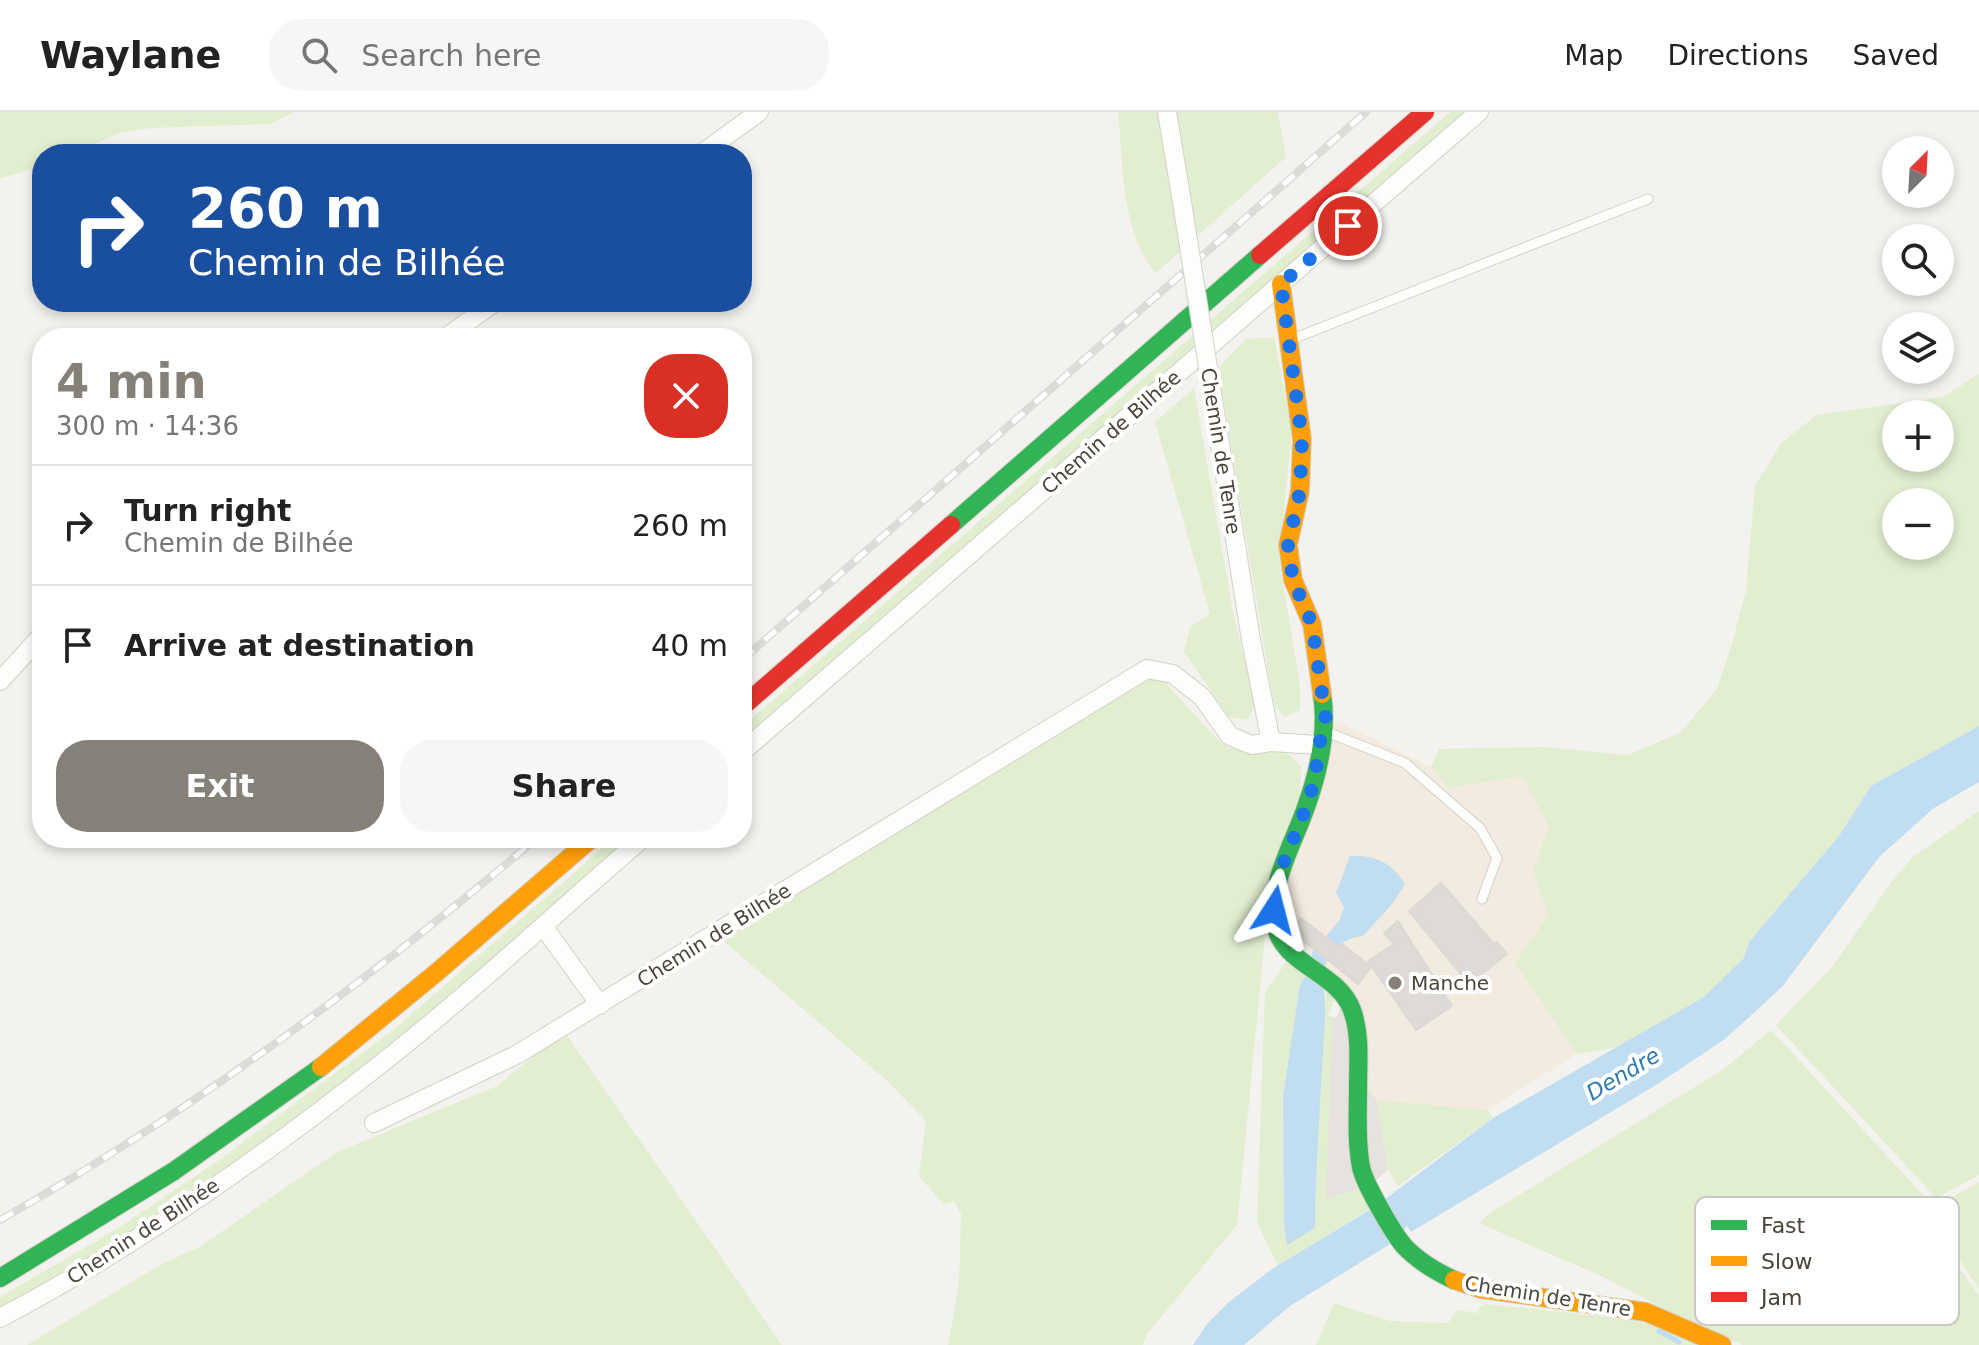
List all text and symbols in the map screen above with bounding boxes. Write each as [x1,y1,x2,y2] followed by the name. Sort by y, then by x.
[269,19,829,91] search box
[40,33,221,77] text: Waylane
[297,33,341,77] icon: search
[361,38,542,73] text: Search here
[1564,39,1623,72] text: Map
[1667,39,1808,72] text: Directions
[1852,39,1939,72] text: Saved
[1882,136,1954,208] north arrow
[1882,136,1954,560] map controls
[188,175,383,240] text: 260 m
[56,176,160,280] icon: right
[1314,192,1382,260] pin
[1326,204,1370,248] icon: arrive
[1882,224,1954,296] button: search
[188,242,506,283] text: Chemin de Bilhée
[1882,312,1954,384] button: layers
[56,353,207,409] text: 4 min
[644,354,728,438] button: close
[1037,365,1185,499] street label: Chemin de Bilhée
[1196,366,1246,536] street label: Chemin de Tenre
[1882,400,1954,472] button: +
[56,411,239,441] text: 300 m · 14:36
[1882,488,1954,560] button: −
[124,493,291,528] text: Turn right
[56,503,100,547] icon: right
[632,508,728,543] text: 260 m
[124,528,353,558] text: Chemin de Bilhée
[56,623,100,667] icon: arrive
[124,628,475,663] text: Arrive at destination
[651,628,728,663] text: 40 m
[56,740,384,832] button: Exit
[400,740,728,832] button: Share
[1232,868,1316,952] position arrow
[633,878,795,992] street label: Chemin de Bilhée
[1411,971,1489,995] place label: Manche
[1386,974,1404,992] marker: Manche
[1582,1042,1664,1106] water label: Dendre
[62,1173,224,1289] street label: Chemin de Bilhée
[1695,1197,1959,1325] legend
[1761,1213,1806,1238] text: Fast
[1761,1249,1813,1274] text: Slow
[1463,1271,1633,1321] street label: Chemin de Tenre
[1759,1285,1802,1310] text: Jam

